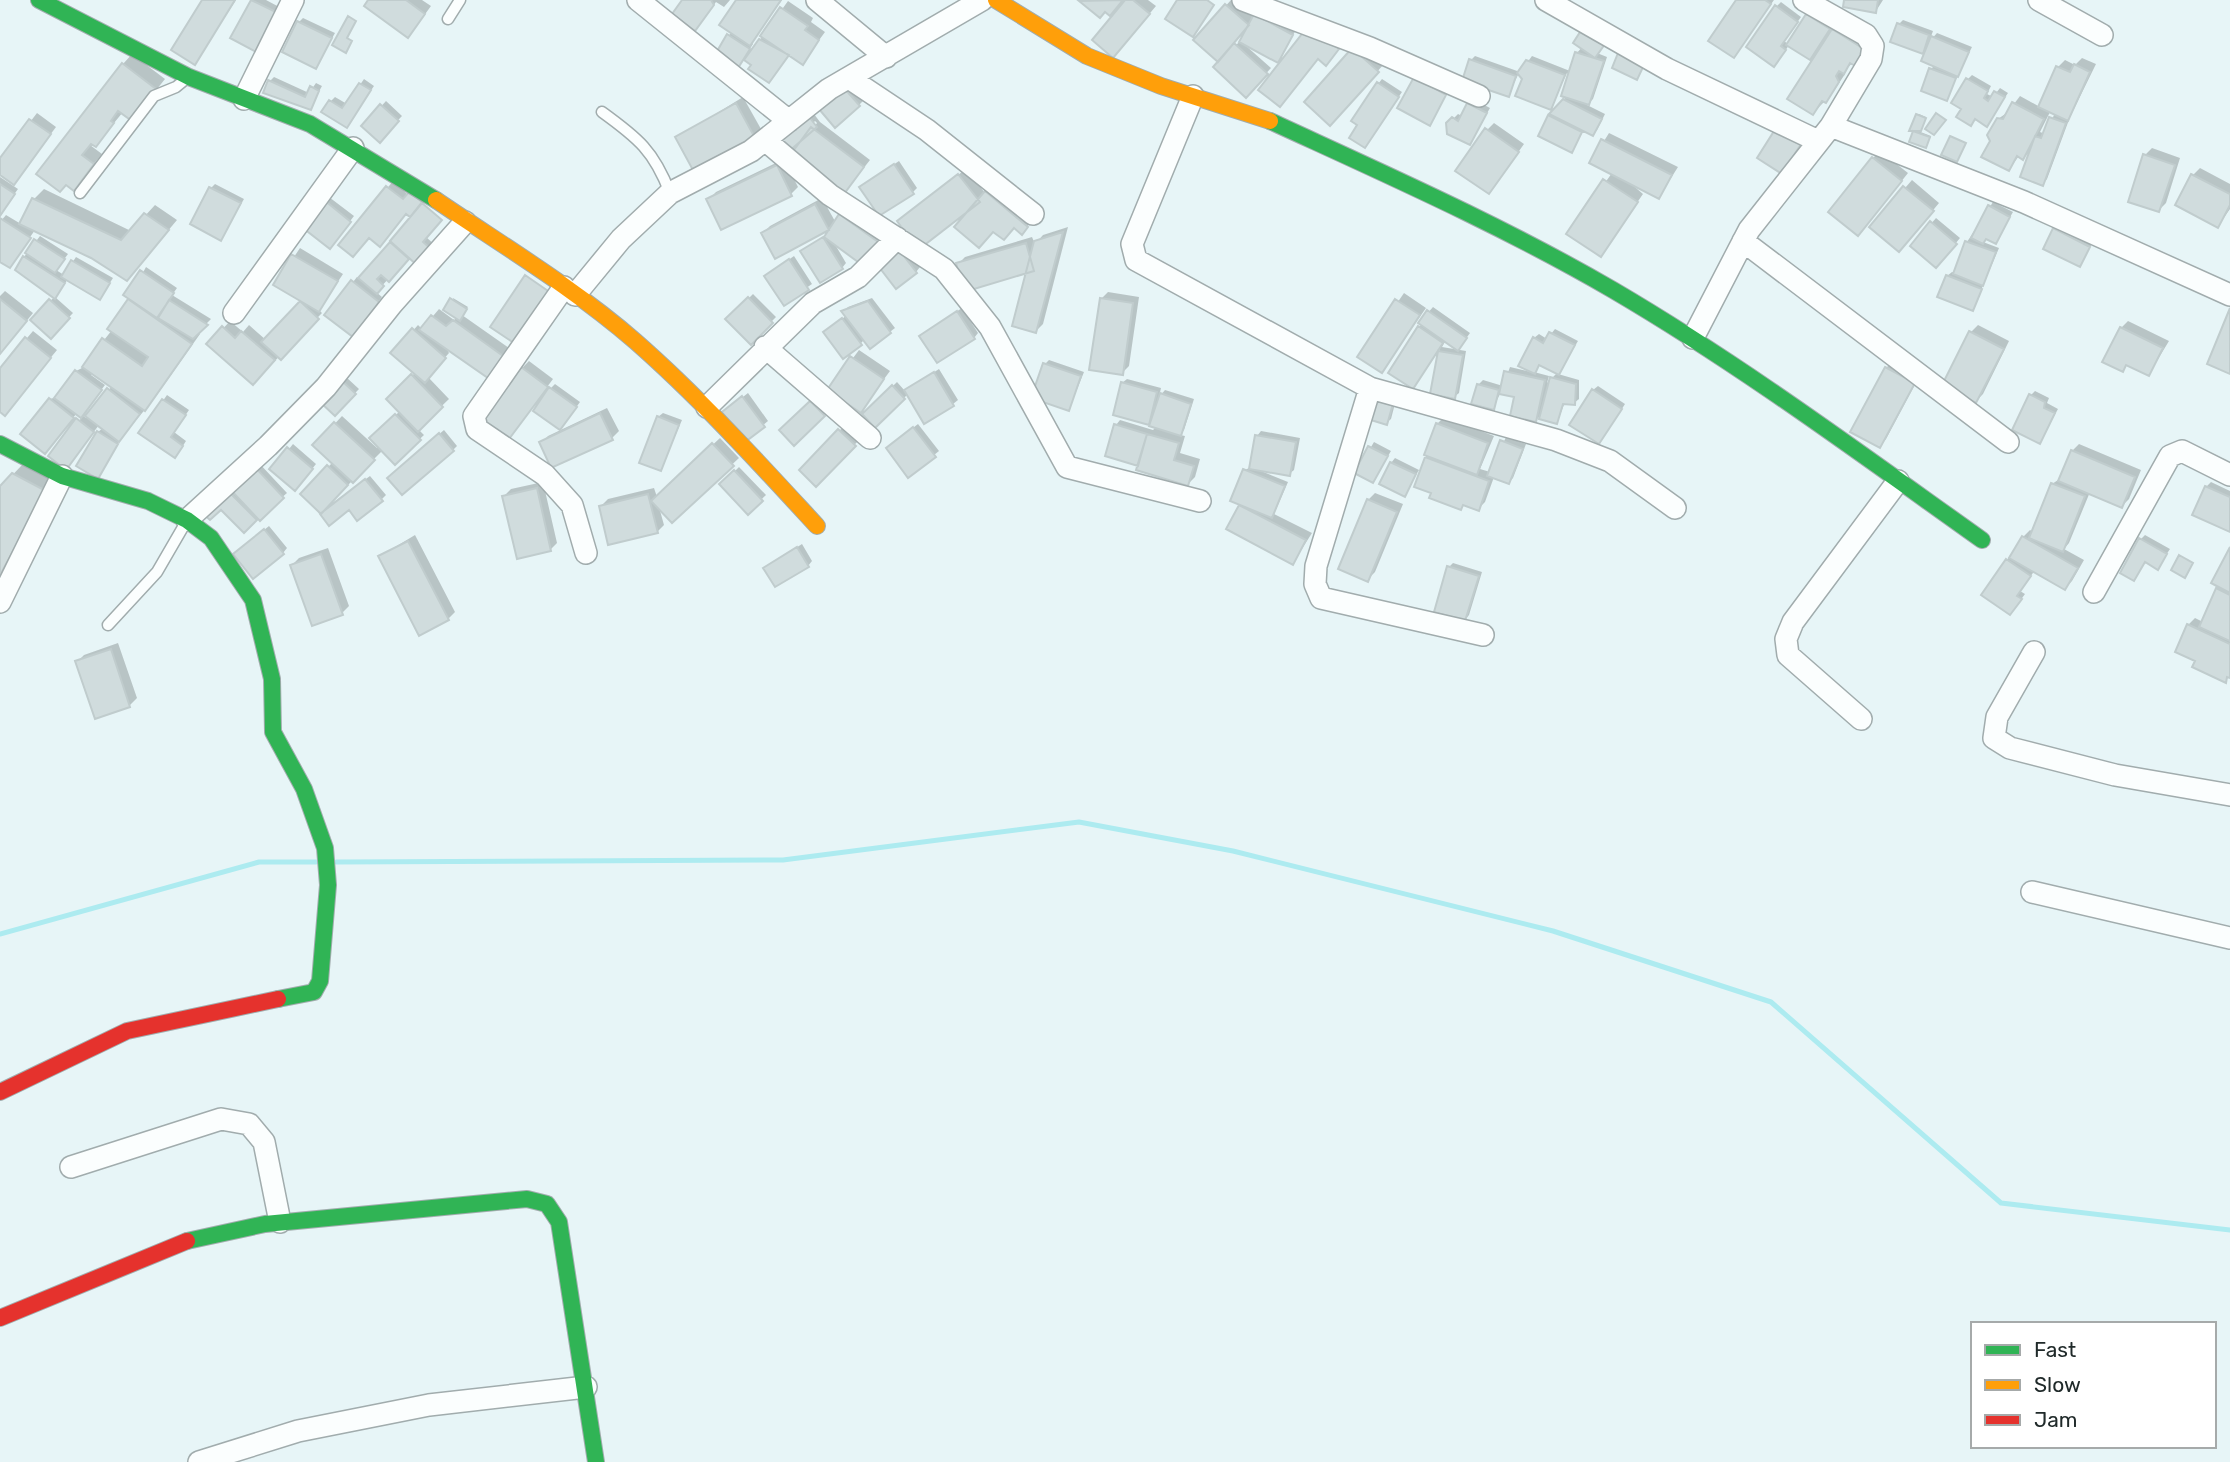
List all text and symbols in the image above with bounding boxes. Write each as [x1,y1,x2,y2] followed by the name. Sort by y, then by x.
[1971,1322,2216,1448] legend
[2034,1337,2076,1362] text: Fast
[2034,1372,2081,1397] text: Slow
[2034,1407,2078,1432] text: Jam

